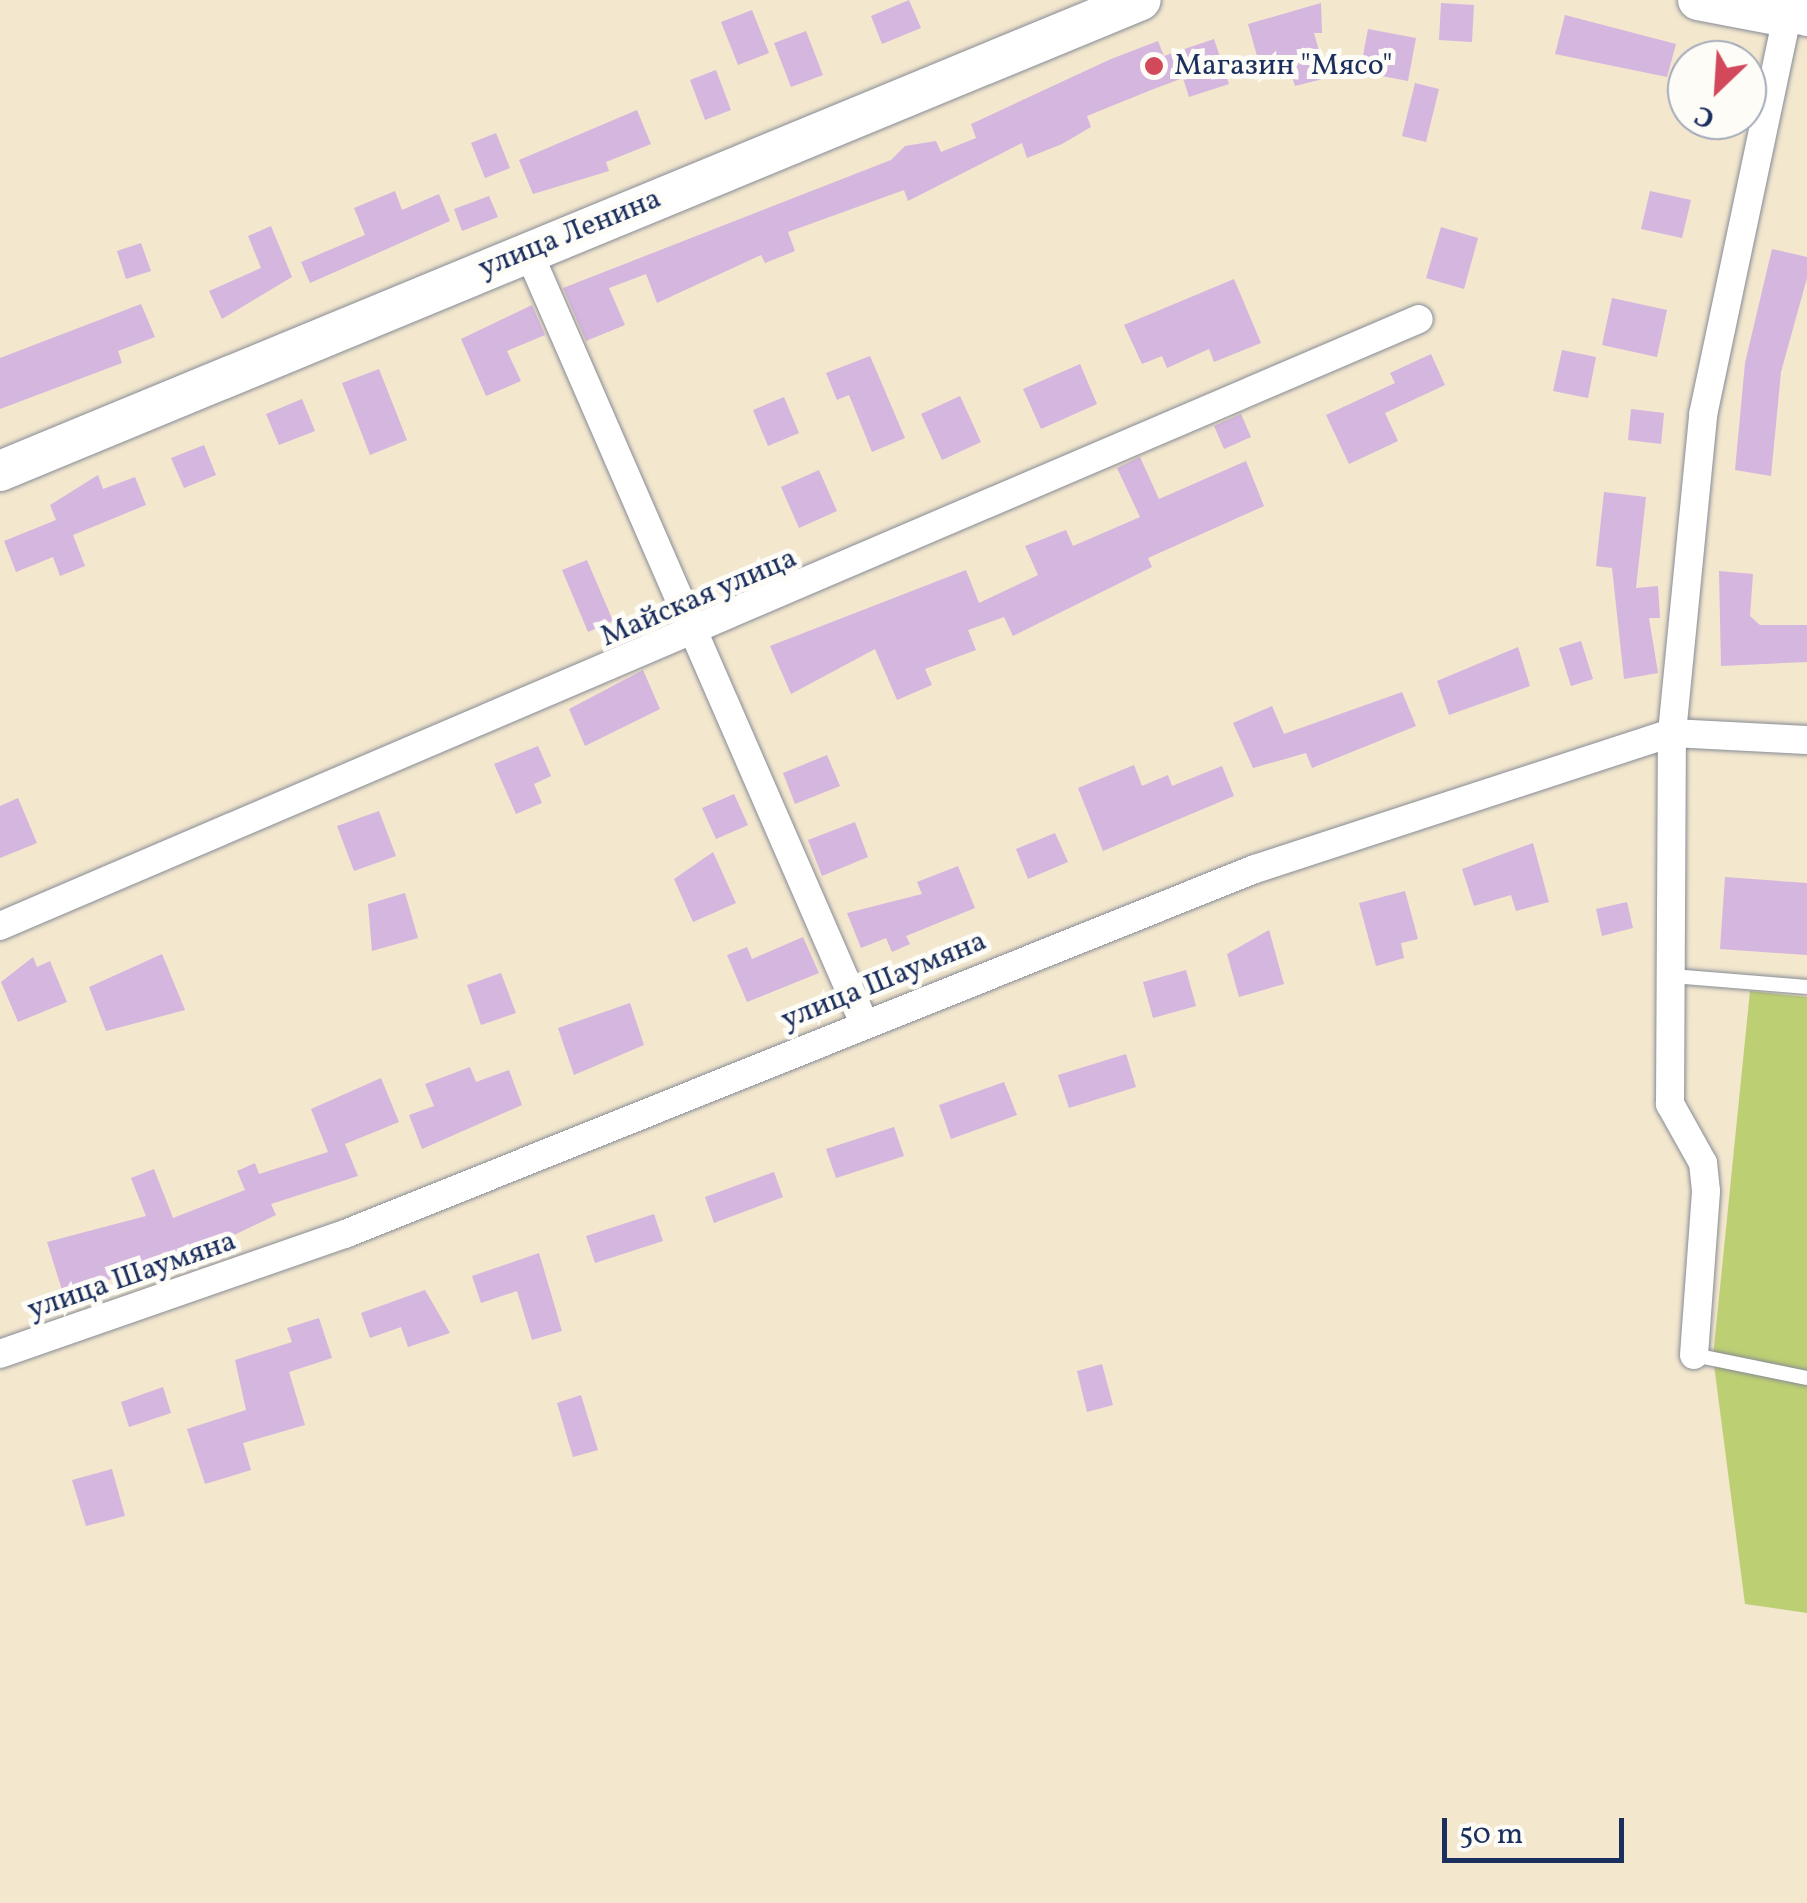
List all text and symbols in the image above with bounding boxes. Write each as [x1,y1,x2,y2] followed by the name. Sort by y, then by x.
[1667,40,1767,140] north arrow
[1174,48,1392,84] place label: Магазин "Мясо"
[1143,55,1165,77] marker: Магазин "Мясо"
[1689,94,1721,137] text: С
[473,181,667,287] street label: улица Ленина
[595,540,803,656] street label: Майская улица
[776,923,992,1039] street label: улица Шаумяна
[23,1223,241,1329] street label: улица Шаумяна
[1447,1798,1630,1860] scale bar
[1459,1814,1523,1856] text: 50 m

